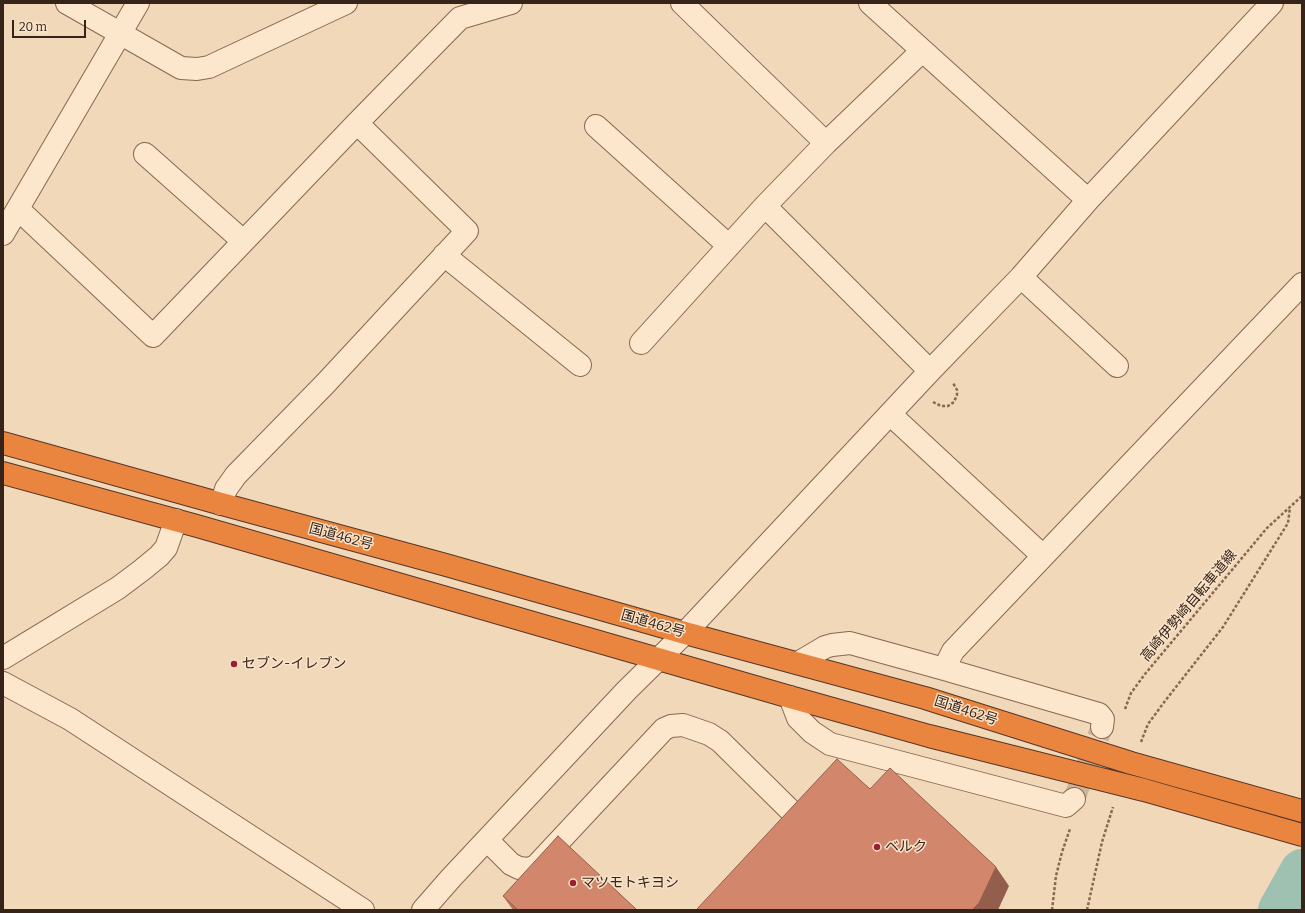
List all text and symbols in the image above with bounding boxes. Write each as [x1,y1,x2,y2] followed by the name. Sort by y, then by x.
[14,12,88,38] scale bar
[19,20,47,34] text: 20 m
[307,520,375,554] street label: 国道462号
[1138,547,1240,665] street label: 高崎伊勢崎自転車道線
[619,607,687,641] street label: 国道462号
[242,656,346,672] place label: セブン-イレブン
[229,659,239,669] marker: セブン-イレブン
[932,693,1000,729] street label: 国道462号
[885,839,927,855] place label: ベルク
[872,842,882,852] marker: ベルク
[581,875,679,891] place label: マツモトキヨシ
[568,878,578,888] marker: マツモトキヨシ

